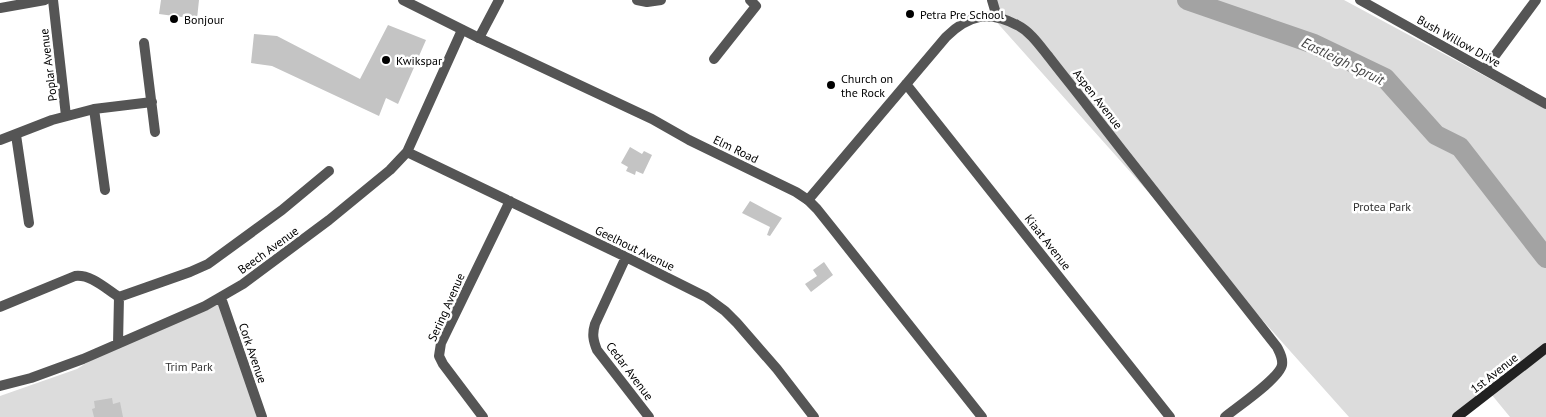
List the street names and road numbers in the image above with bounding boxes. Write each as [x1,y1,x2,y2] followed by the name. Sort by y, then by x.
[1415,12,1503,70] street label: Bush Willow Drive
[36,28,60,102] street label: Poplar Avenue
[1070,66,1126,132] street label: Aspen Avenue
[711,132,761,166] street label: Elm Road
[1022,211,1074,273] street label: Kiaat Avenue
[593,222,677,274] street label: Geelhout Avenue
[235,223,301,277] street label: Beech Avenue
[424,271,468,343] street label: Sering Avenue
[236,321,270,385] street label: Cork Avenue
[603,339,657,403] street label: Cedar Avenue
[1467,350,1521,396] street label: 1st Avenue

